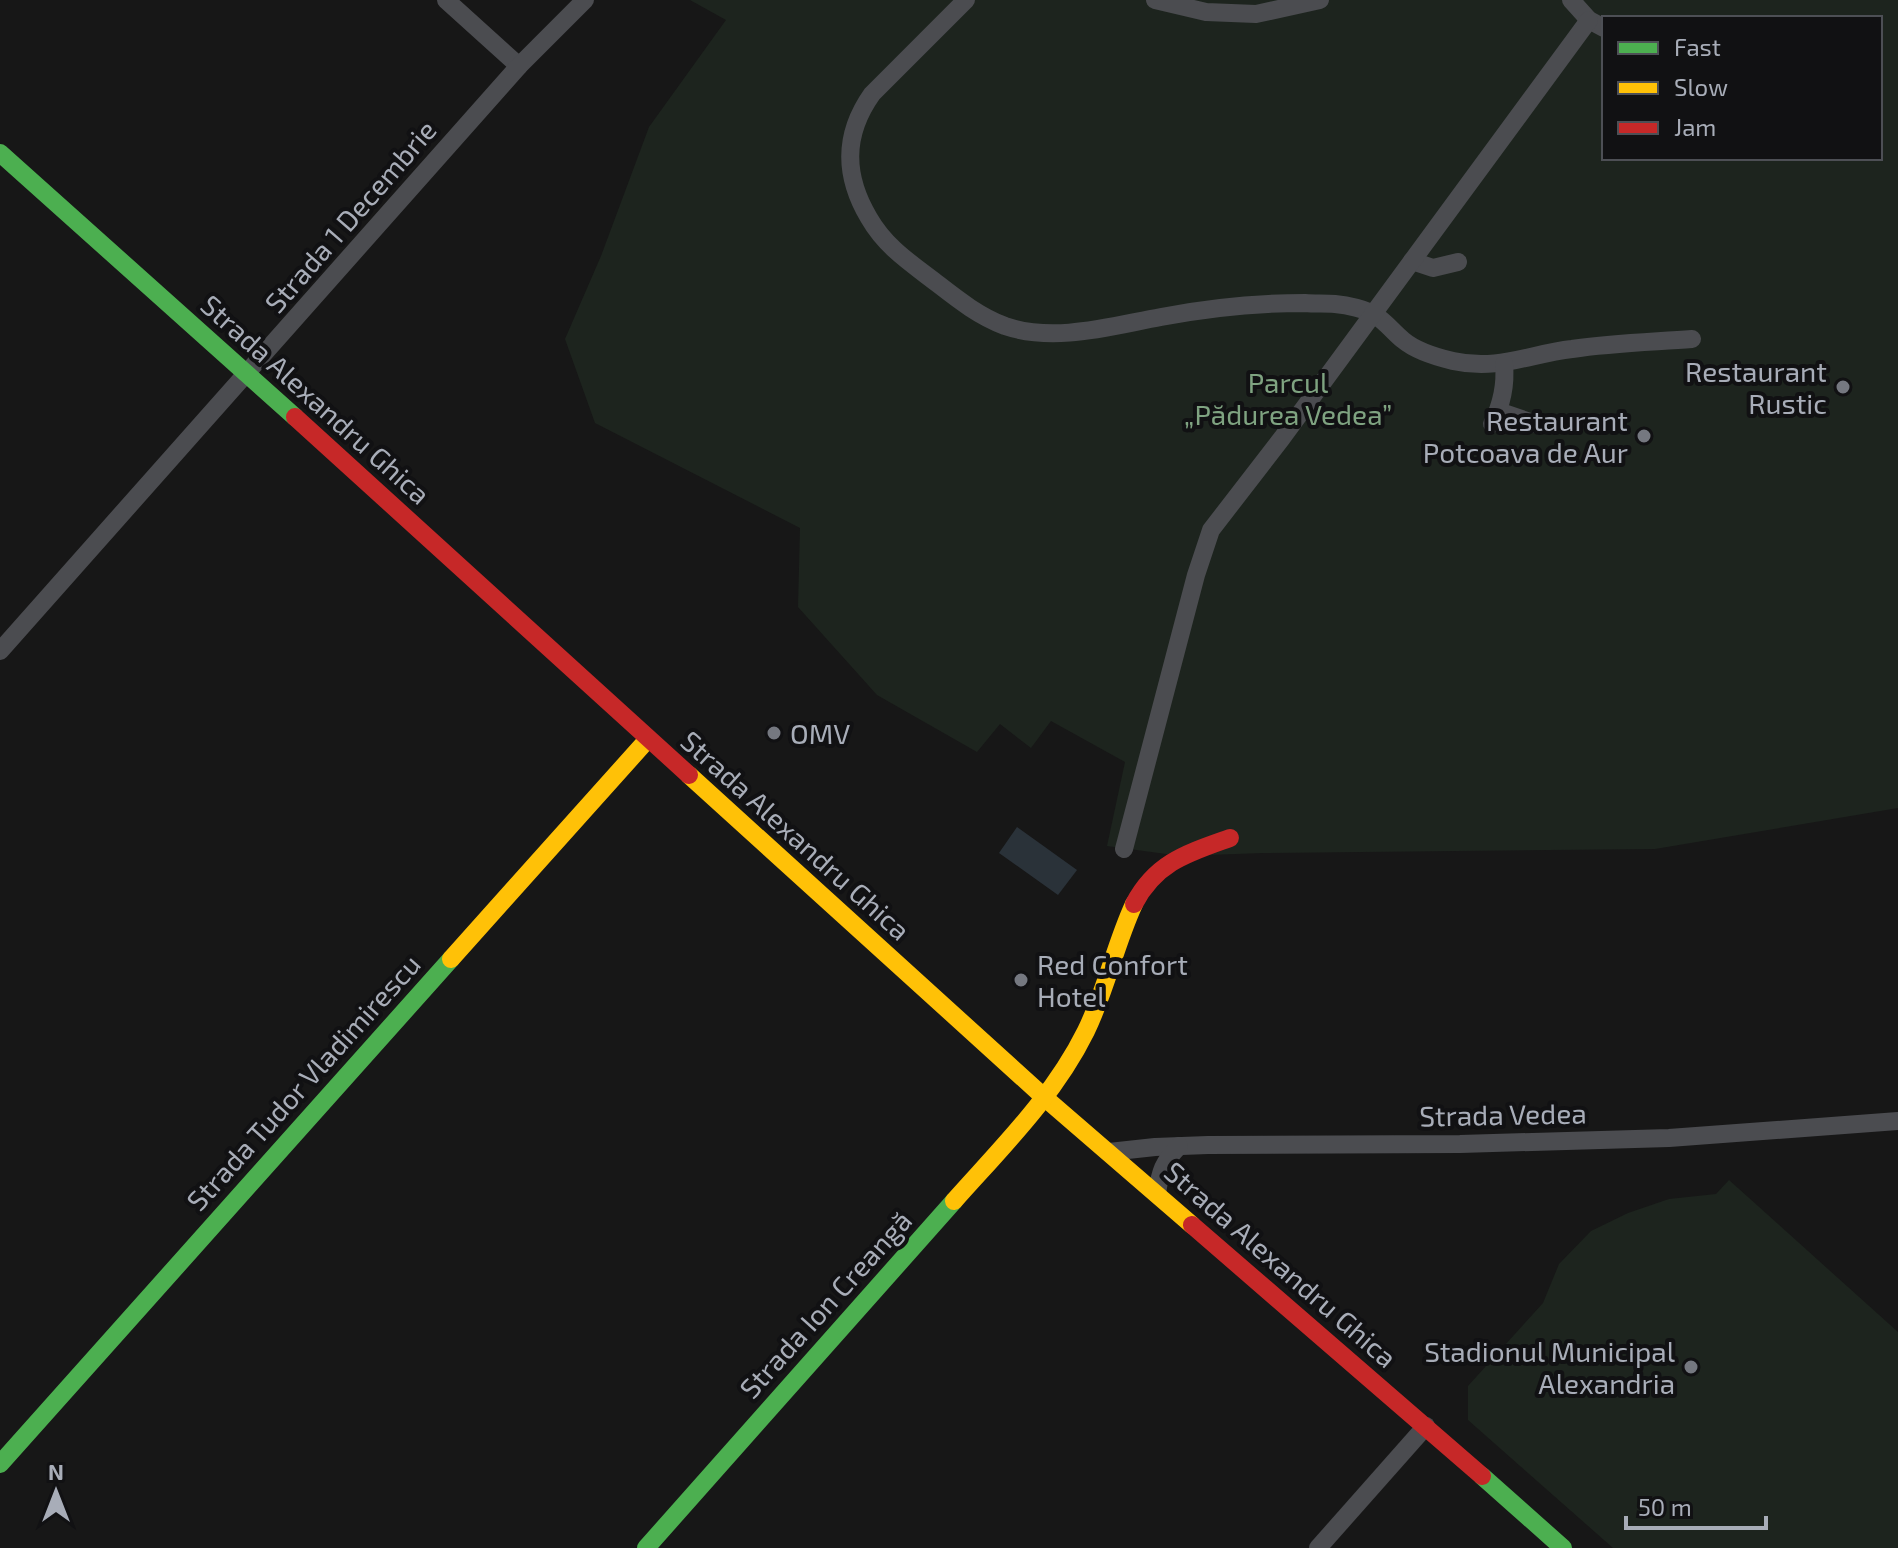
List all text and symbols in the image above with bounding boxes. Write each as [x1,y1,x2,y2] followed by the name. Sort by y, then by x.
[1602,16,1882,160] legend
[1674,32,1721,61] text: Fast
[1674,72,1728,101] text: Slow
[1674,112,1716,141] text: Jam
[257,113,443,319] street label: Strada 1 Decembrie
[195,287,437,511] street label: Strada Alexandru Ghica
[1685,354,1827,420] place label: Restaurant Rustic
[1184,365,1392,431] park label: Parcul „Pădurea Vedea”
[1834,378,1852,396] marker: Restaurant Rustic
[1423,403,1628,469] place label: Restaurant Potcoava de Aur
[1635,427,1653,445] marker: Restaurant Potcoava de Aur
[790,716,850,750] place label: OMV
[675,723,917,947] street label: Strada Alexandru Ghica
[765,724,783,742] marker: OMV
[179,947,427,1217] street label: Strada Tudor Vladimirescu
[1037,947,1188,1013] place label: Red Confort Hotel
[1012,971,1030,989] marker: Red Confort Hotel
[1419,1096,1587,1132] street label: Strada Vedea
[1158,1154,1404,1374] street label: Strada Alexandru Ghica
[732,1203,918,1405] street label: Strada Ion Creangă
[1424,1334,1676,1400] place label: Stadionul Municipal Alexandria
[1682,1358,1700,1376] marker: Stadionul Municipal Alexandria
[16,1452,96,1532] north arrow
[48,1458,64,1484] text: N
[1626,1480,1766,1530] scale bar
[1638,1492,1692,1521] text: 50 m

